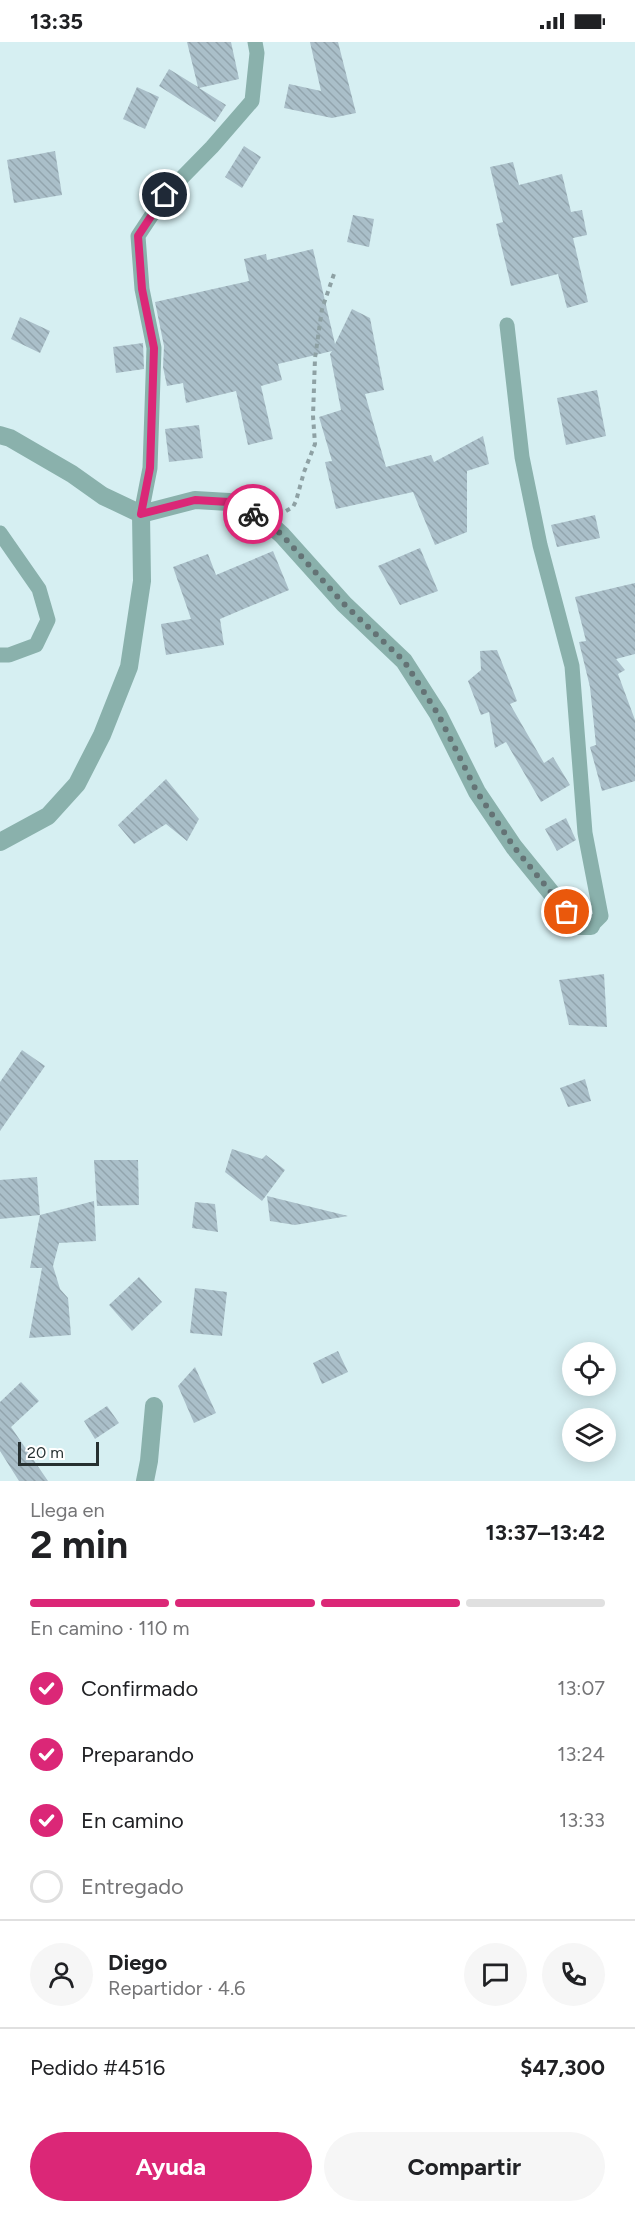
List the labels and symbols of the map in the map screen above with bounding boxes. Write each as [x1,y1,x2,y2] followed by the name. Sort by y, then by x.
[139,169,190,220] pin
[223,484,283,544] courier
[541,886,592,937] pin
[18,1439,99,1466] scale bar

